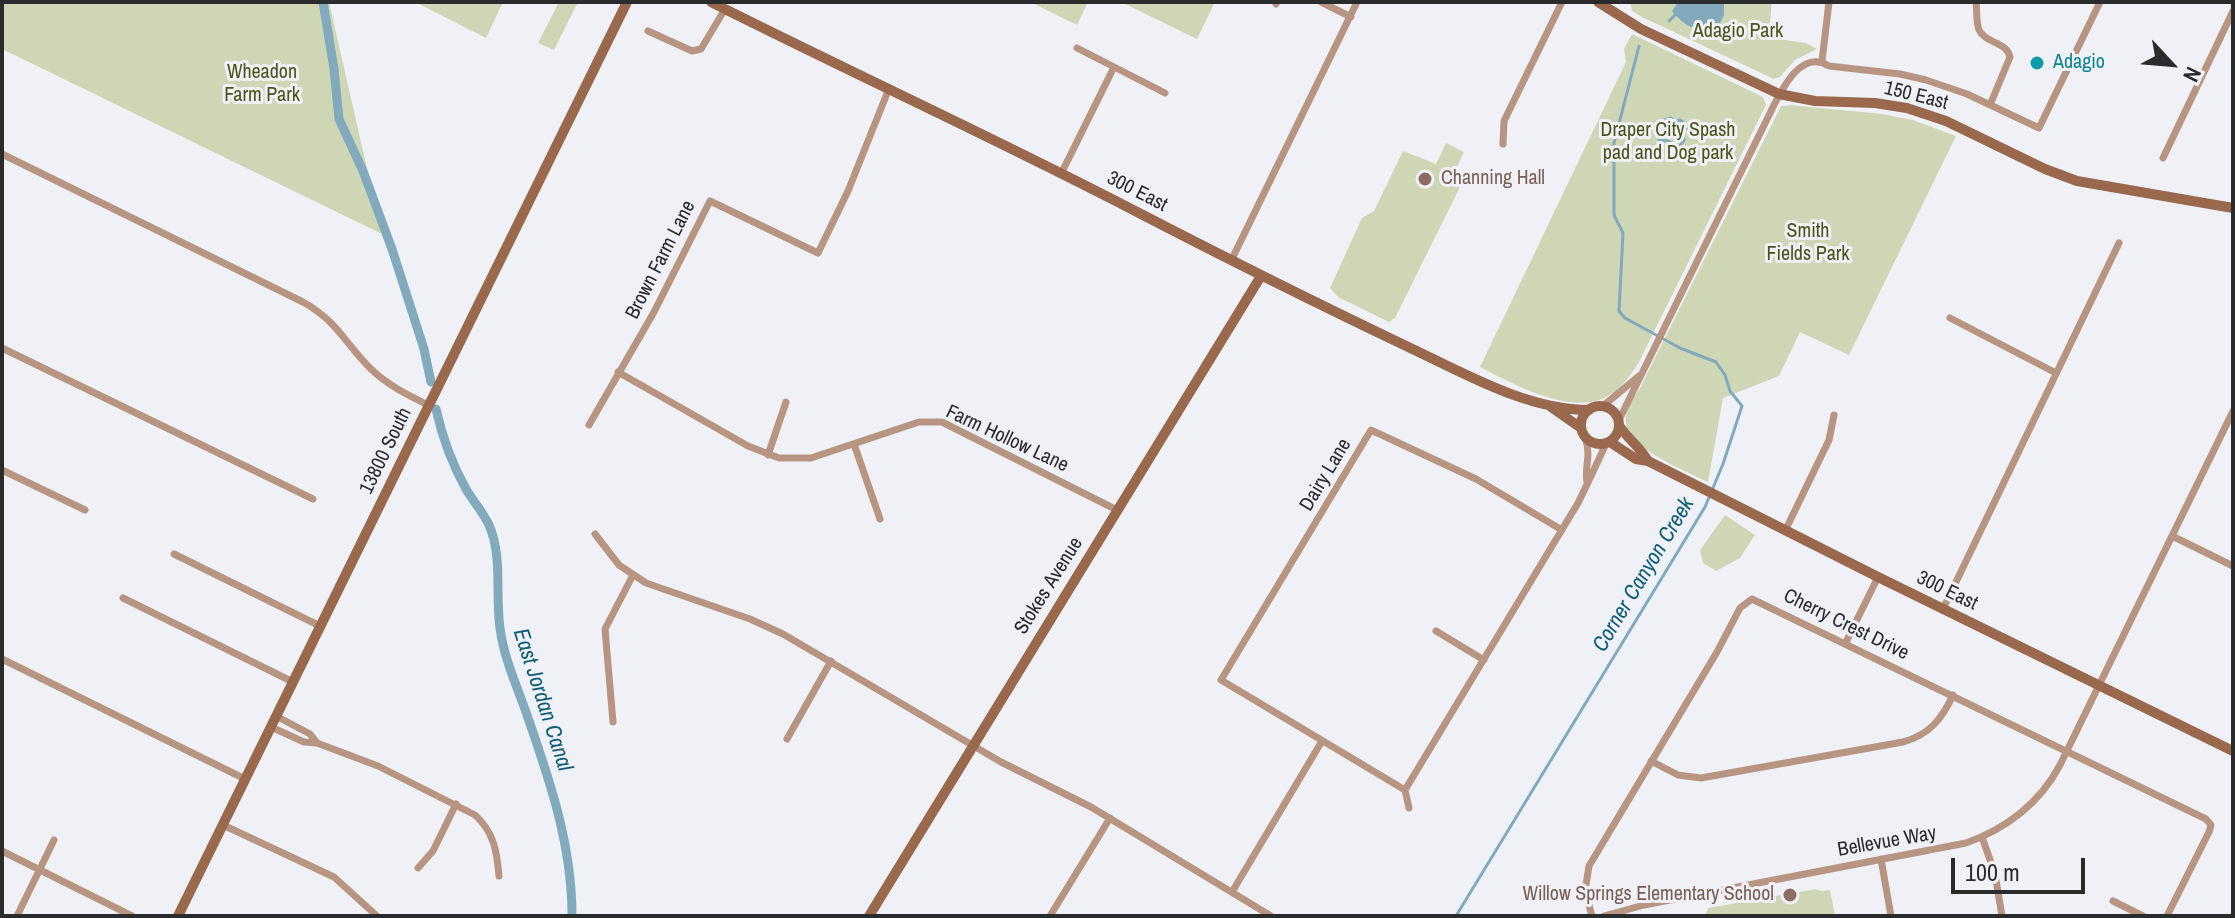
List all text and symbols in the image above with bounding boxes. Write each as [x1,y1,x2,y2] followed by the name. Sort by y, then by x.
[1693,20,1783,44] park label: Adagio Park
[2131,24,2211,104] north arrow
[2053,51,2105,75] place label: Adagio
[2028,54,2046,72] marker: Adagio
[224,61,300,108] park label: Wheadon Farm Park
[2176,62,2209,87] text: N
[1882,77,1950,115] street label: 150 East
[1601,119,1735,166] park label: Draper City Spash pad and Dog park
[1103,167,1171,217] street label: 300 East
[1441,167,1545,191] place label: Channing Hall
[1416,170,1434,188] marker: Channing Hall
[621,197,701,323] street label: Brown Farm Lane
[1767,220,1849,267] park label: Smith Fields Park
[942,400,1072,478] street label: Farm Hollow Lane
[355,404,417,498] street label: 13800 South
[1295,434,1357,516] street label: Dairy Lane
[1588,493,1700,657] water label: Corner Canyon Creek
[1010,533,1088,639] street label: Stokes Avenue
[1913,566,1981,616] street label: 300 East
[1779,584,1913,666] street label: Cherry Crest Drive
[507,625,577,775] water label: East Jordan Canal
[1836,822,1938,862] street label: Bellevue Way
[1955,842,2089,892] scale bar
[1965,856,2020,888] text: 100 m
[1522,883,1774,907] place label: Willow Springs Elementary School
[1781,886,1799,904] marker: Willow Springs Elementary School

